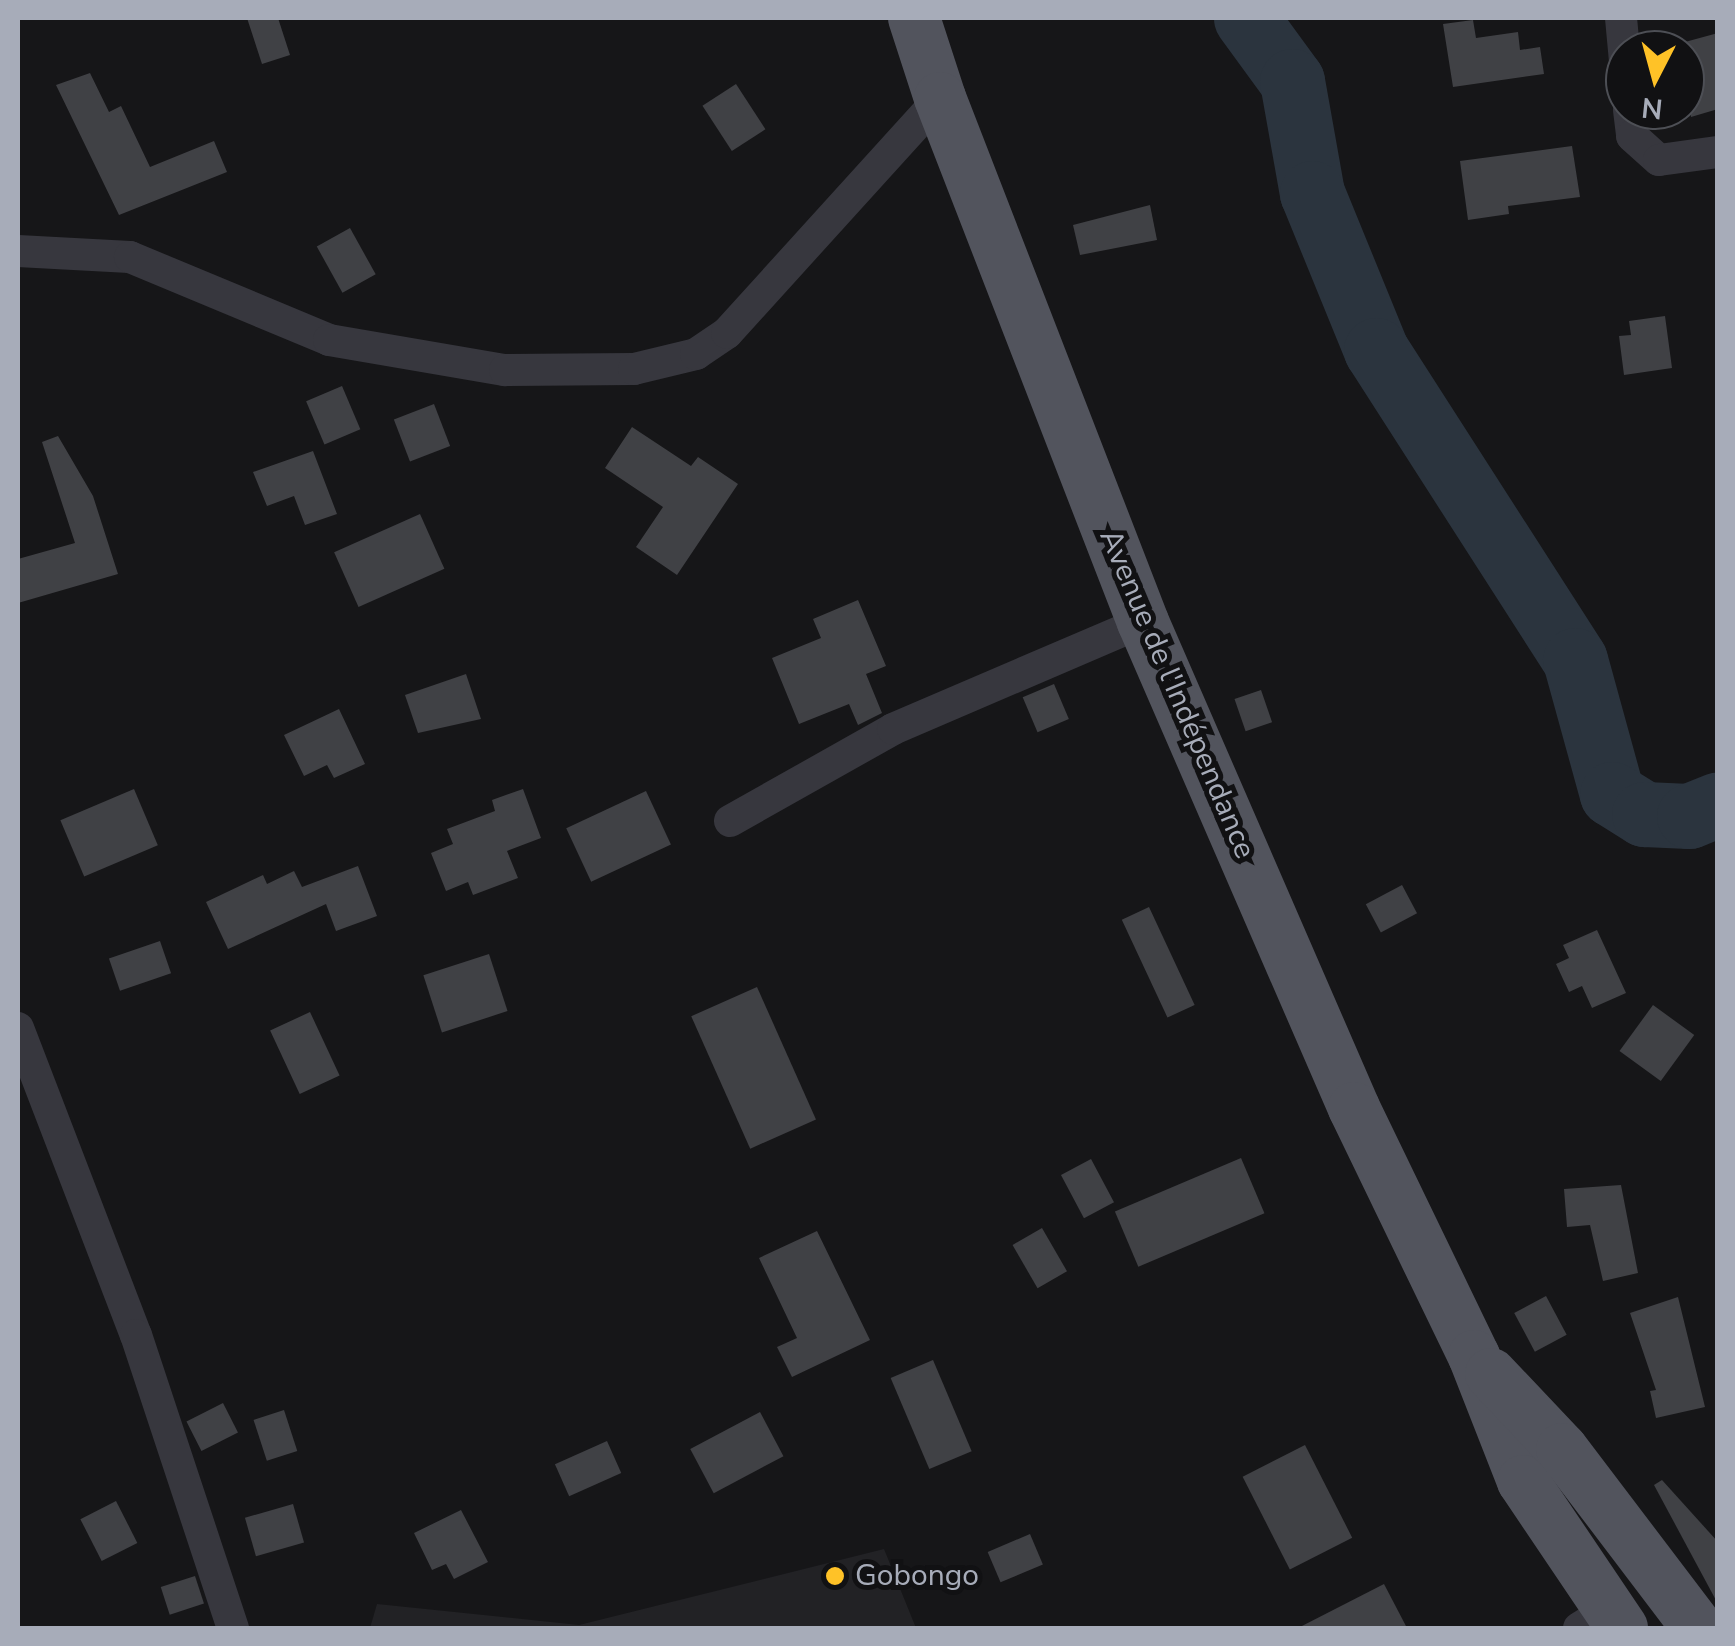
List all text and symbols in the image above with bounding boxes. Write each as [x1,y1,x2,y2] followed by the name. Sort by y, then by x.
[1605,30,1705,130] north arrow
[1640,88,1664,128] text: N
[1091,524,1263,864] street label: Avenue de l'Indépendance
[855,1558,979,1594] place label: Gobongo
[824,1565,846,1587] marker: Gobongo

